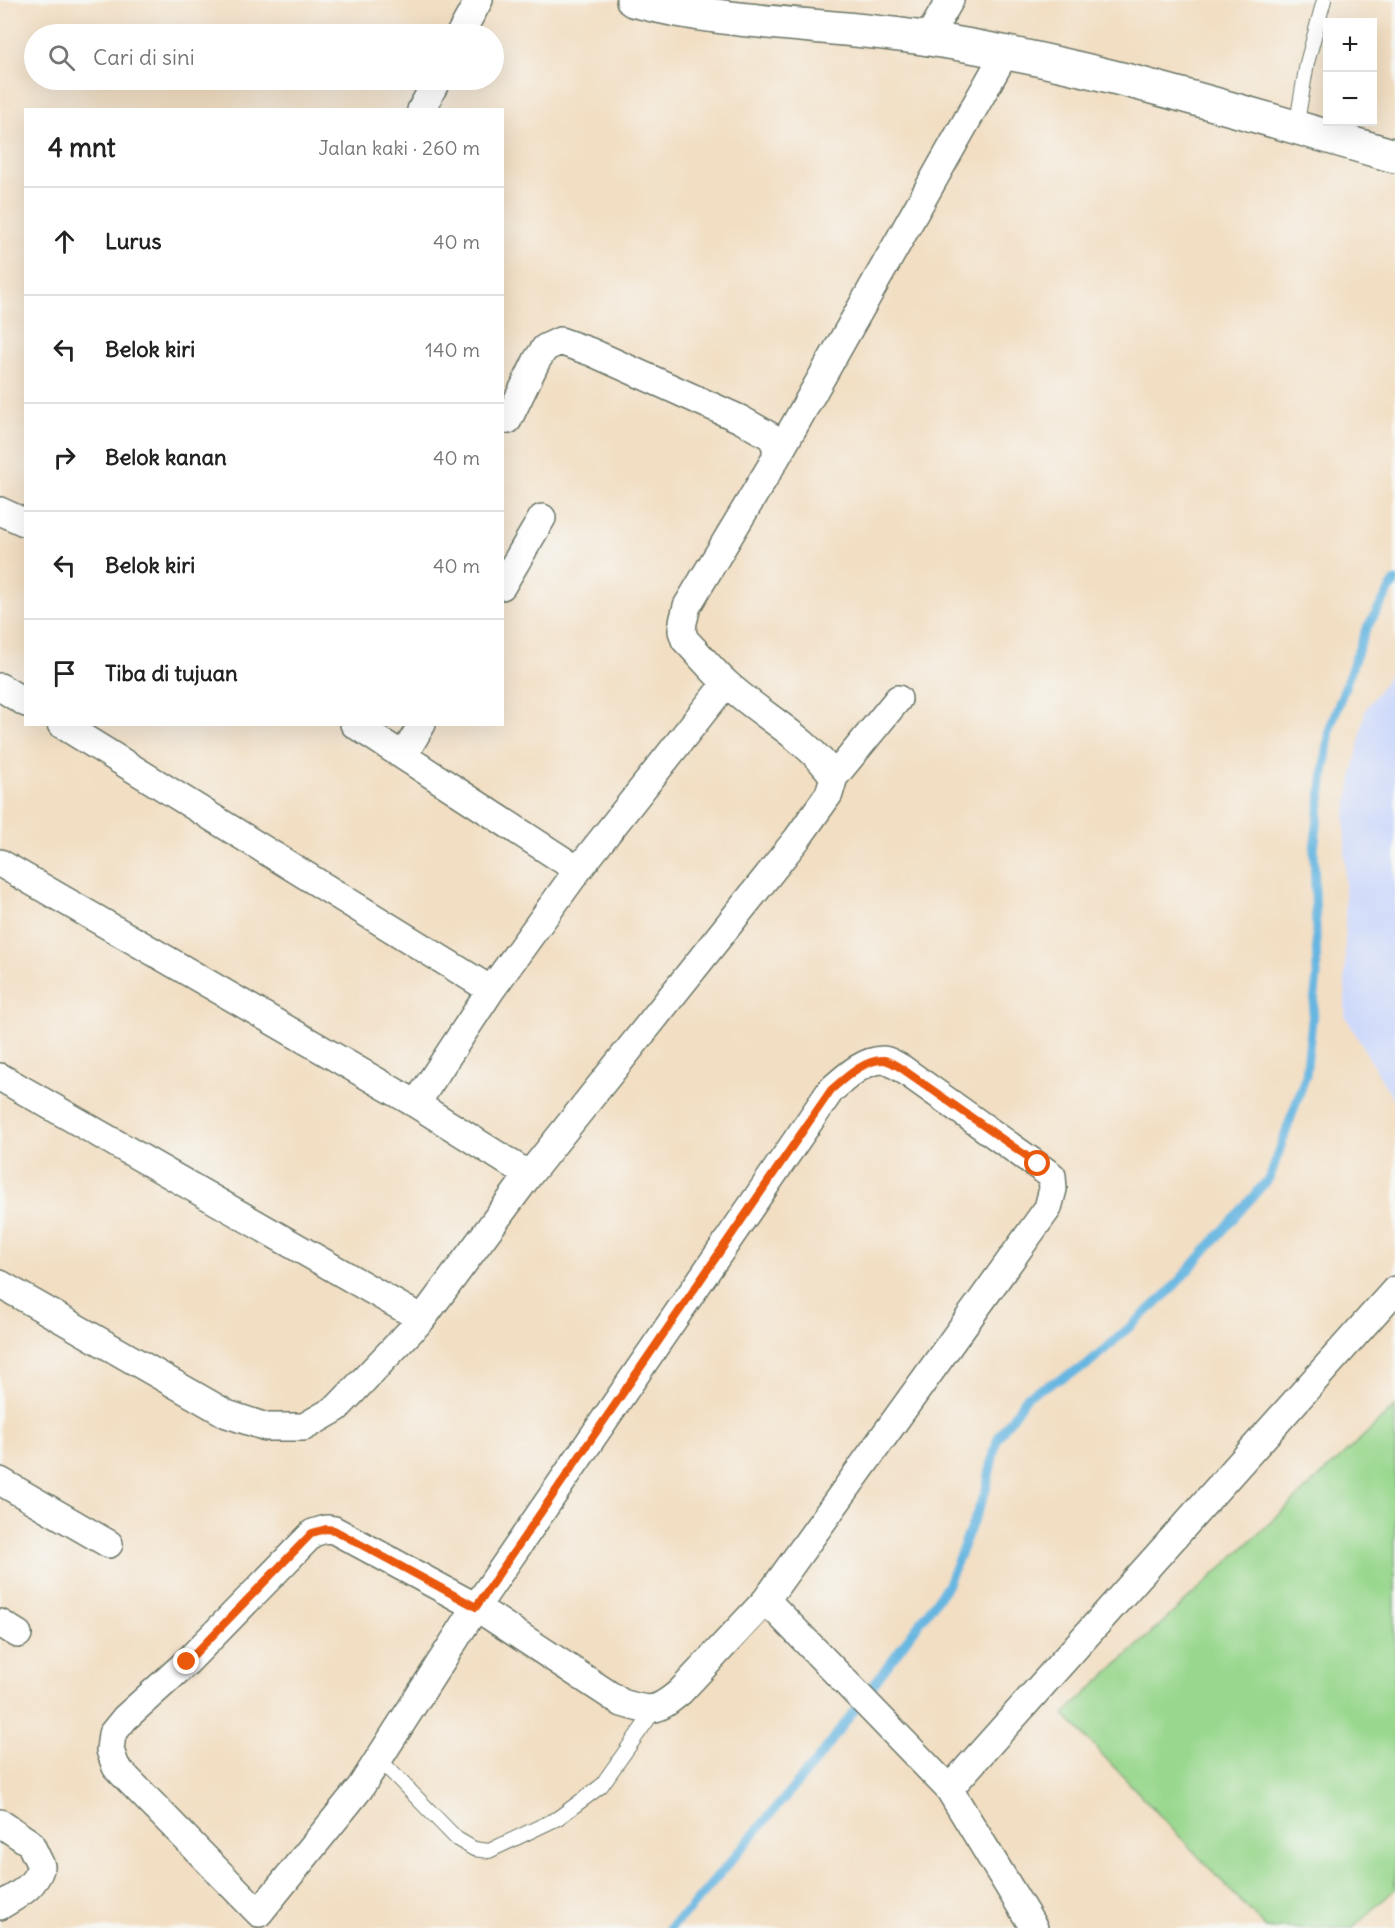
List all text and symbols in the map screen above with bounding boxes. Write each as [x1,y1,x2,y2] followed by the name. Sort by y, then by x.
[1323,18,1377,126] map controls
[1323,18,1377,72] button: +
[24,24,504,90] search box
[45,41,78,74] icon: search
[93,43,195,71] text: Cari di sini
[1323,72,1377,126] button: −
[48,131,116,164] text: 4 mnt
[318,135,480,160] text: Jalan kaki · 260 m
[48,225,81,258] icon: ahead
[105,227,161,255] text: Lurus
[433,229,480,254] text: 40 m
[48,333,81,366] icon: left
[105,335,195,363] text: Belok kiri
[425,337,480,362] text: 140 m
[48,441,81,474] icon: right
[105,443,227,471] text: Belok kanan
[433,445,480,470] text: 40 m
[48,549,81,582] icon: left
[105,551,195,579] text: Belok kiri
[433,553,480,578] text: 40 m
[48,657,81,690] icon: arrive
[105,659,238,687] text: Tiba di tujuan
[1024,1150,1050,1176] route start
[173,1648,199,1674] route end

